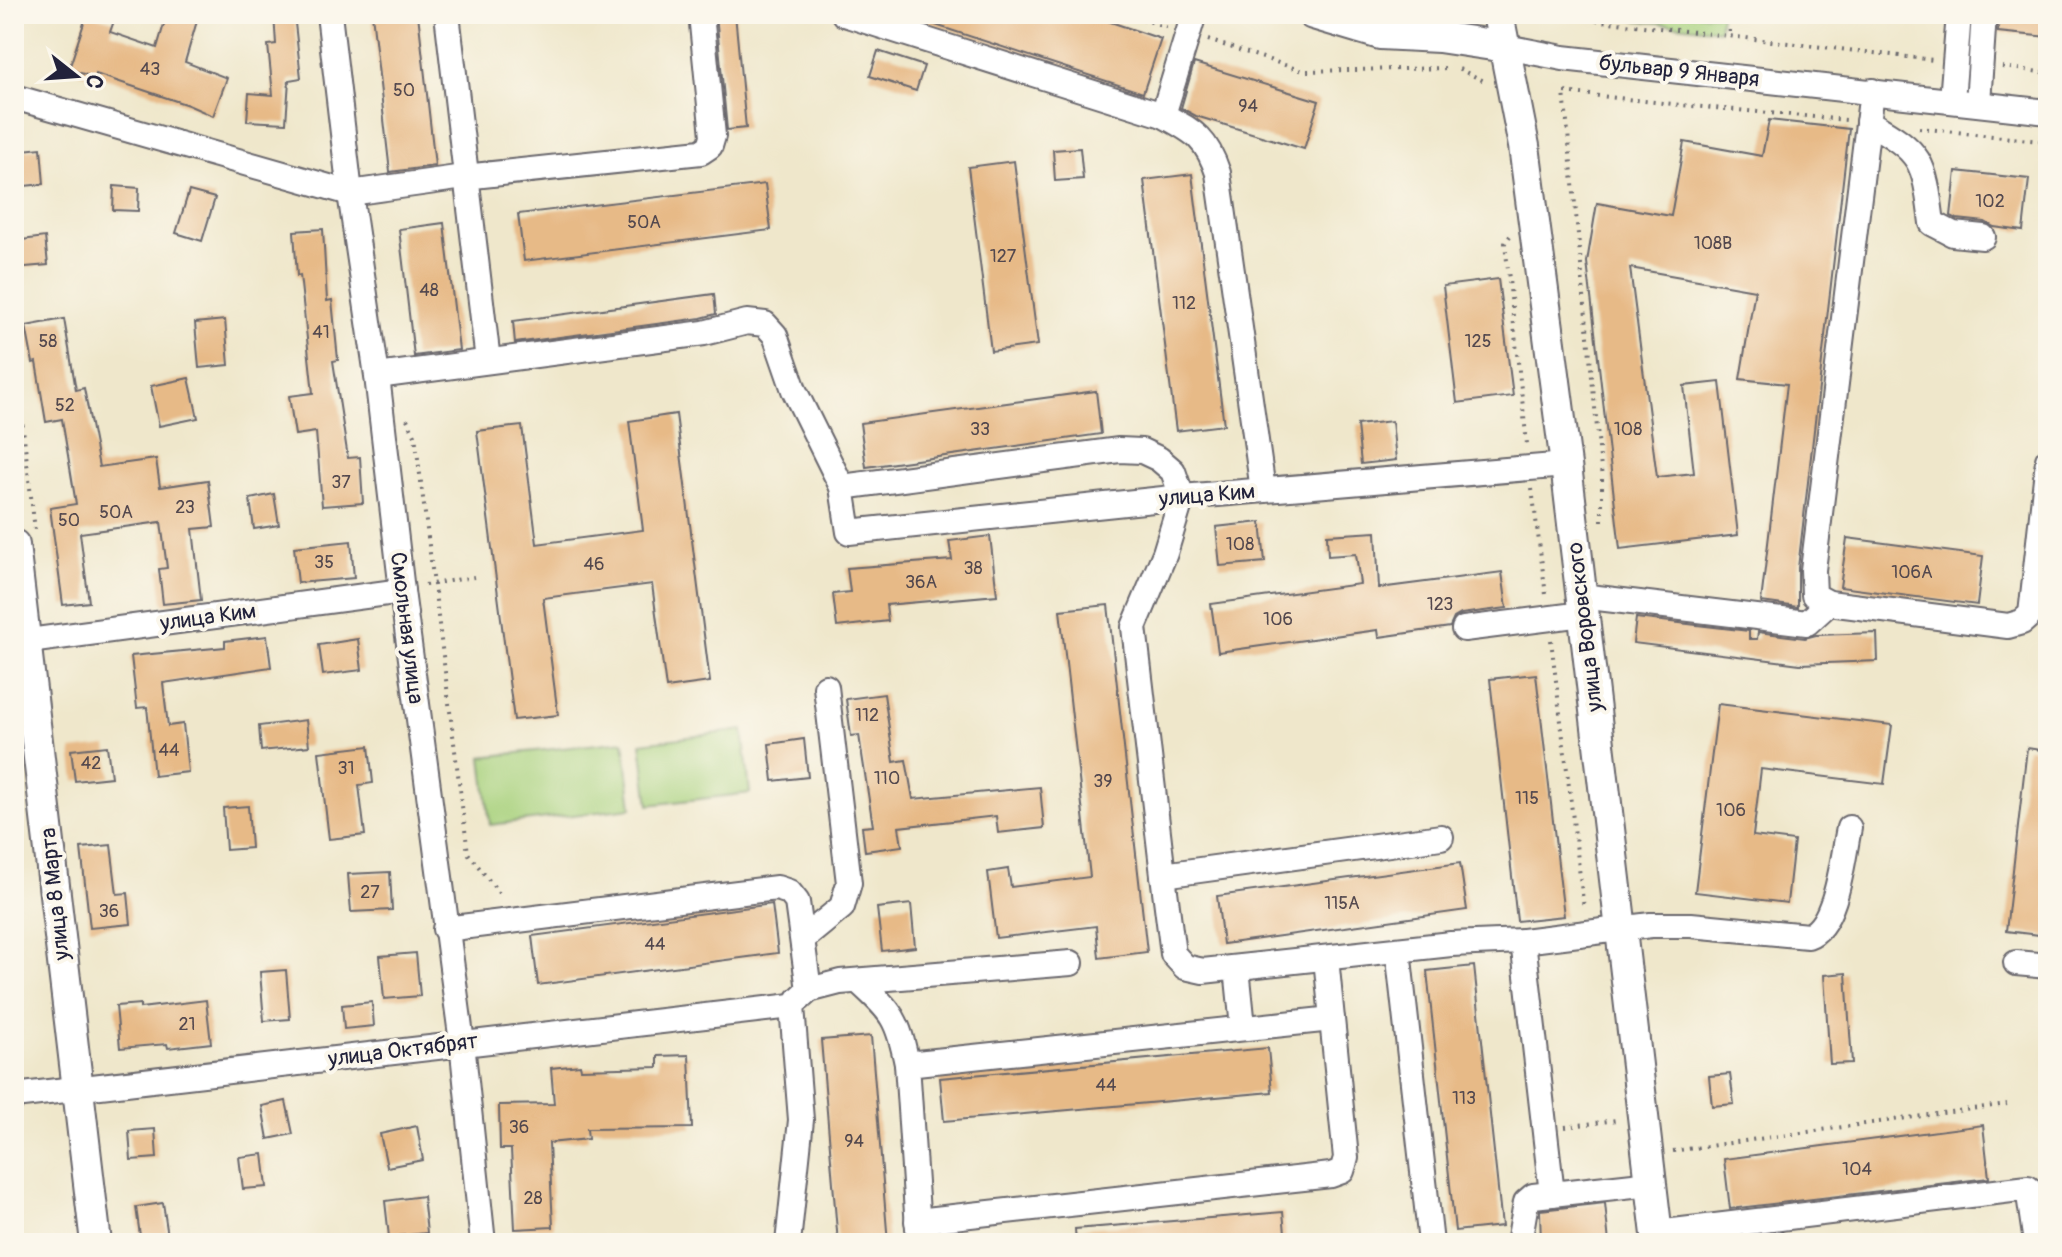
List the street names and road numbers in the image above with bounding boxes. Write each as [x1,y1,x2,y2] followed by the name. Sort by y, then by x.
[1597,49,1761,93] street label: бульвар 9 Января
[1157,477,1256,513] street label: улица Ким
[1561,541,1609,714] street label: улица Воровского
[384,551,430,705] street label: Смольная улица
[157,596,258,638] street label: улица Ким
[34,826,76,963] street label: улица 8 Марта
[326,1027,479,1073] street label: улица Октябрят

